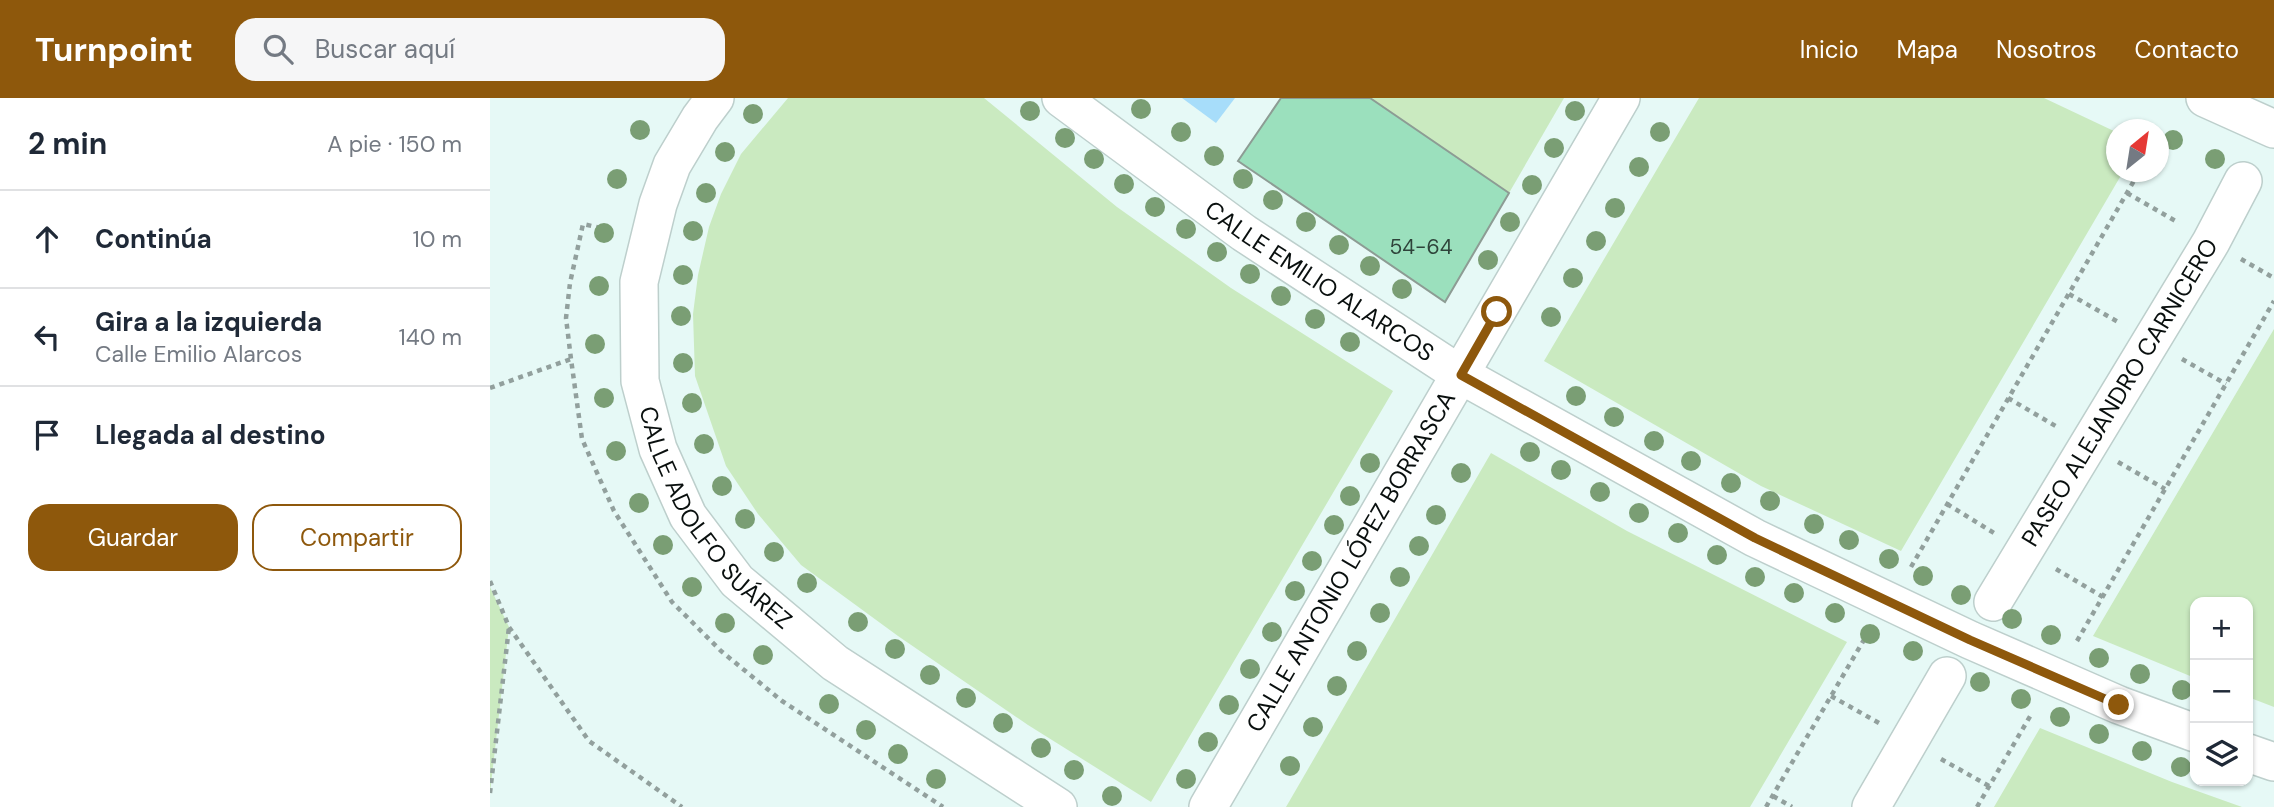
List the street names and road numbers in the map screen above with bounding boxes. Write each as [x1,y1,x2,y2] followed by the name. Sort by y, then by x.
[1199,193,1440,368] street label: CALLE EMILIO ALARCOS
[2014,232,2225,552] street label: PASEO ALEJANDRO CARNICERO
[1239,385,1462,737] street label: CALLE ANTONIO LÓPEZ BORRASCA
[632,403,799,636] street label: CALLE ADOLFO SUÁREZ

